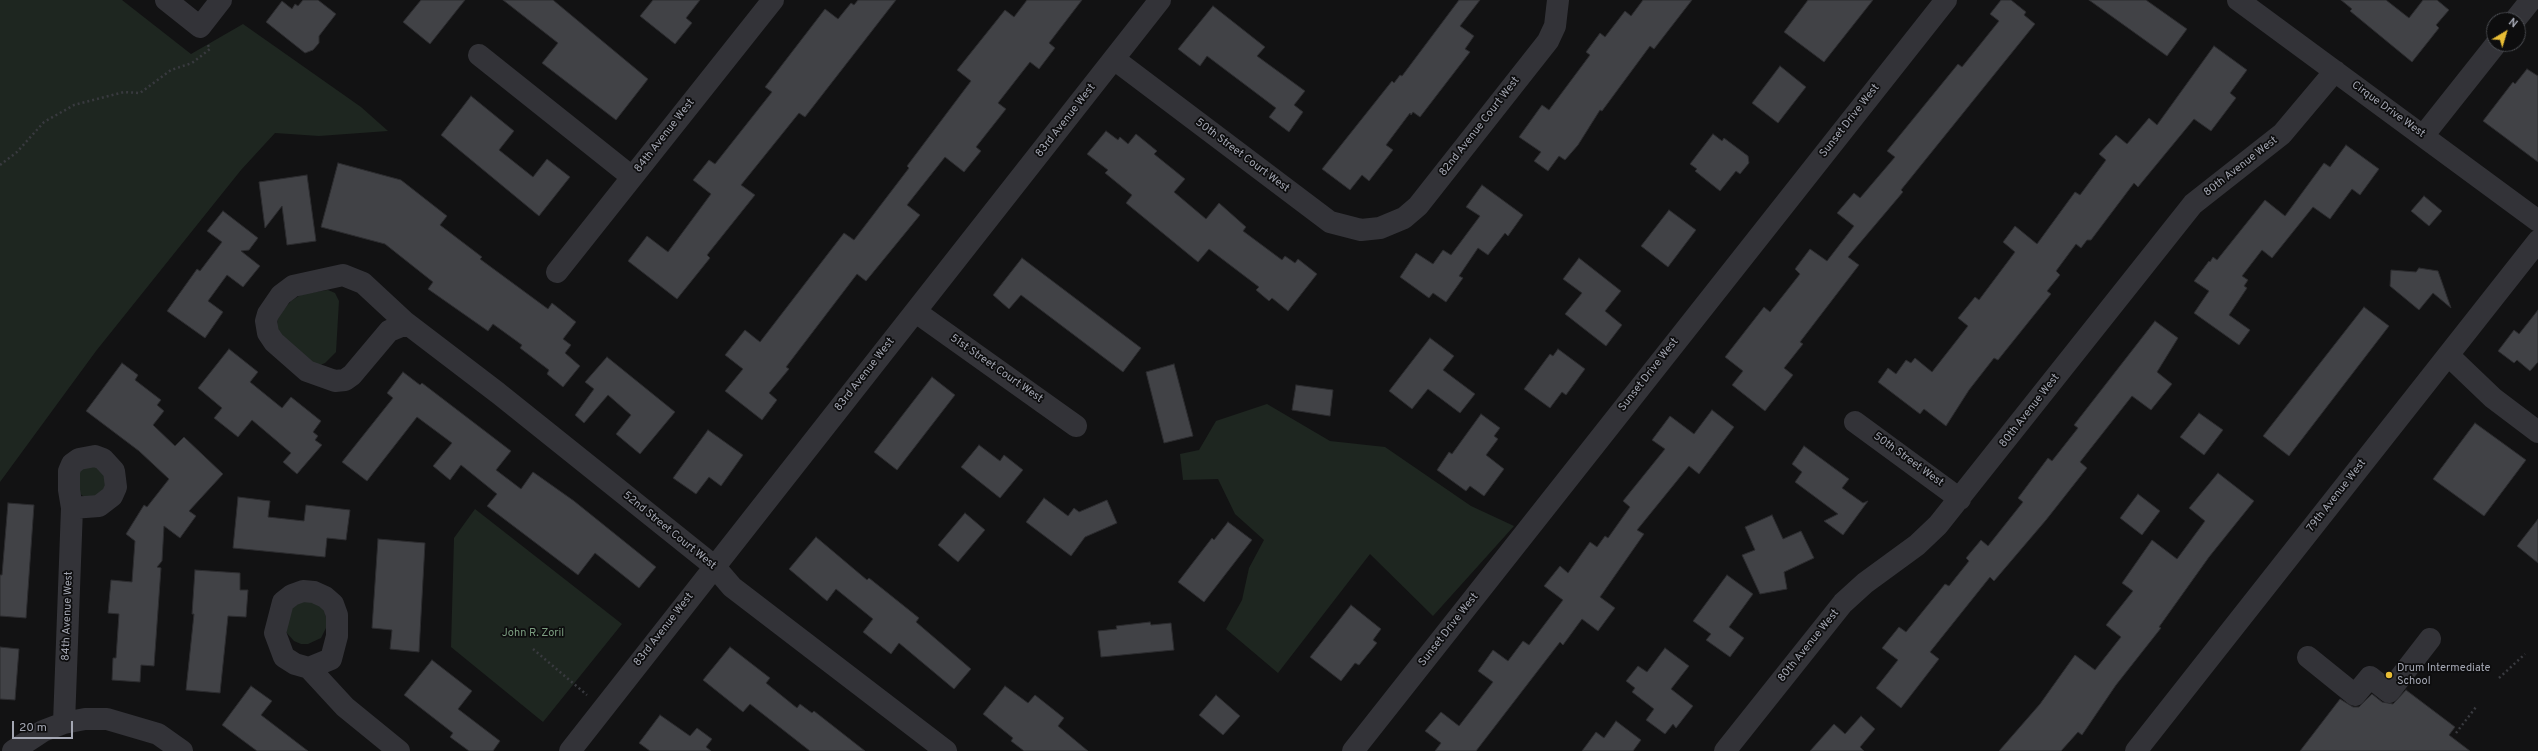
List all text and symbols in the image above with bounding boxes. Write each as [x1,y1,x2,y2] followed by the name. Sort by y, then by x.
[2486,12,2526,52] north arrow
[2505,15,2520,31] text: N
[1437,75,1523,179] street label: 82nd Avenue Court West
[2349,79,2427,141] street label: Cirque Drive West
[1033,82,1099,160] street label: 83rd Avenue West
[1817,82,1883,160] street label: Sunset Drive West
[632,97,698,175] street label: 84th Avenue West
[1192,116,1292,196] street label: 50th Street Court West
[2202,134,2280,200] street label: 80th Avenue West
[947,332,1045,406] street label: 51st Street Court West
[832,336,898,414] street label: 83rd Avenue West
[1616,336,1682,414] street label: Sunset Drive West
[1997,372,2063,450] street label: 80th Avenue West
[1870,430,1946,490] street label: 50th Street West
[2305,457,2369,535] street label: 79th Avenue West
[620,489,718,573] street label: 52nd Street Court West
[60,571,76,661] street label: 84th Avenue West
[631,591,697,669] street label: 83rd Avenue West
[1416,591,1482,669] street label: Sunset Drive West
[1776,607,1842,685] street label: 80th Avenue West
[502,627,564,641] park label: John R. Zoril
[2397,662,2490,688] place label: Drum Intermediate School
[2384,670,2394,680] marker: Drum Intermediate School
[14,713,75,739] scale bar
[19,720,47,736] text: 20 m

